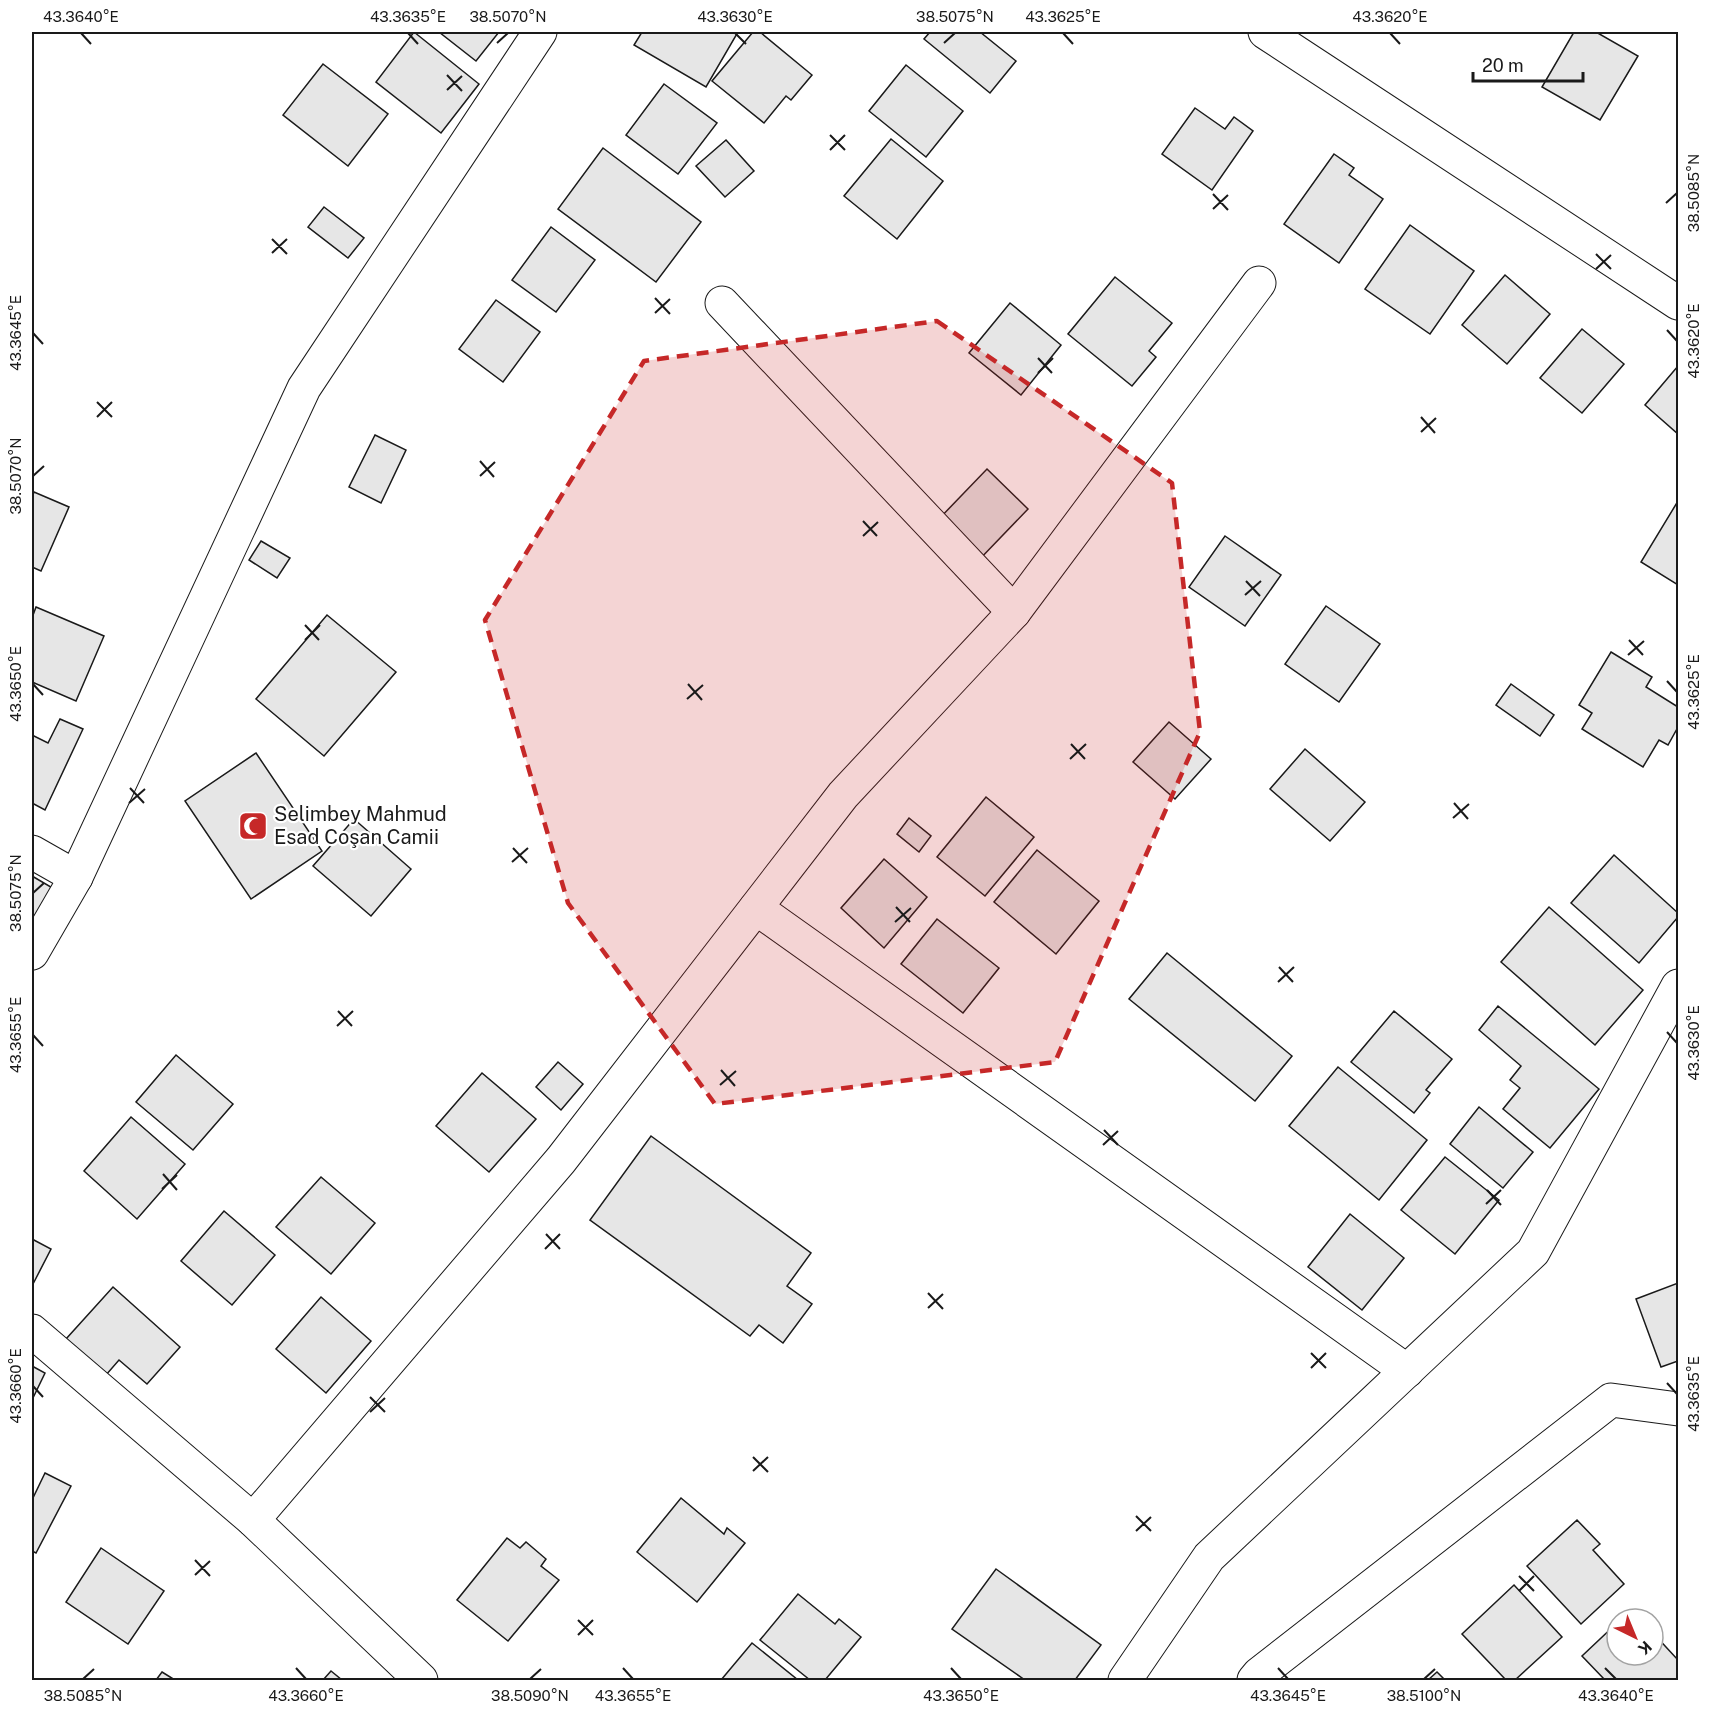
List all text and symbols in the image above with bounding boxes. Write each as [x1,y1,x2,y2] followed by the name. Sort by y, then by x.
[43,8,119,25] text: 43.3640°E
[370,8,446,25] text: 43.3635°E
[469,8,547,25] text: 38.5070°N
[697,8,773,25] text: 43.3630°E
[916,8,994,25] text: 38.5075°N
[1025,8,1101,25] text: 43.3625°E
[1352,8,1428,25] text: 43.3620°E
[1473,45,1582,83] scale bar
[1482,55,1524,76] text: 20 m
[1685,154,1702,232] text: 38.5085°N
[7,295,24,371] text: 43.3645°E
[1685,303,1702,379] text: 43.3620°E
[7,437,24,515] text: 38.5070°N
[7,646,24,722] text: 43.3650°E
[1685,654,1702,730] text: 43.3625°E
[274,802,447,849] place label: Selimbey Mahmud Esad Coşan Camii
[237,810,269,842] mosque icon: Selimbey Mahmud Esad Coşan Camii
[7,854,24,932] text: 38.5075°N
[7,997,24,1073] text: 43.3655°E
[1685,1005,1702,1081] text: 43.3630°E
[7,1348,24,1424] text: 43.3660°E
[1685,1356,1702,1432] text: 43.3635°E
[1605,1607,1665,1667] north arrow
[1634,1637,1656,1659] text: K
[44,1687,122,1704] text: 38.5085°N
[268,1687,344,1704] text: 43.3660°E
[491,1687,569,1704] text: 38.5090°N
[595,1687,671,1704] text: 43.3655°E
[923,1687,999,1704] text: 43.3650°E
[1250,1687,1326,1704] text: 43.3645°E
[1387,1687,1461,1704] text: 38.5100°N
[1578,1687,1654,1704] text: 43.3640°E

